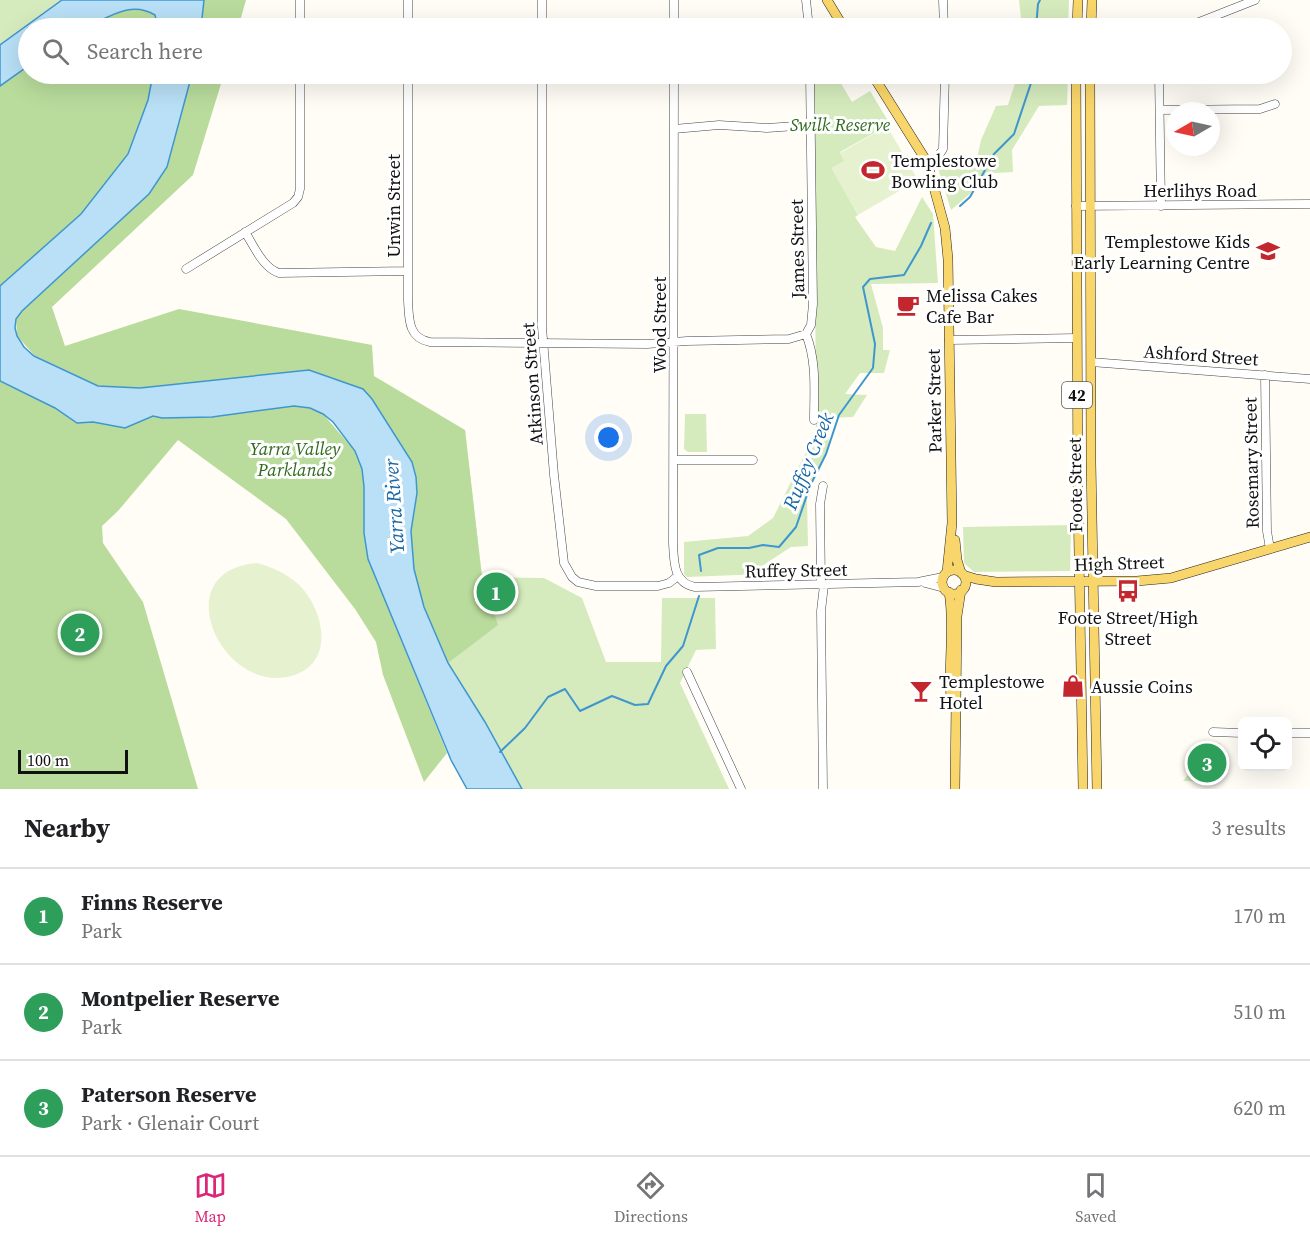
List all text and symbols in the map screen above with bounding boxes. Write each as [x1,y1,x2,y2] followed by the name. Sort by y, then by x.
[18,18,1292,84] search box
[39,35,72,68] icon: search
[87,36,203,66] text: Search here
[1166,102,1220,156] north arrow
[790,112,891,137] park label: Swilk Reserve
[891,148,998,194] place label: Templestowe Bowling Club
[381,154,406,258] street label: Unwin Street
[860,157,886,183] sports icon: Templestowe Bowling Club
[1143,178,1257,203] street label: Herlihys Road
[784,199,810,300] street label: James Street
[1073,229,1250,275] place label: Templestowe Kids Early Learning Centre
[1255,238,1281,264] school or university icon: Templestowe Kids Early Learning Centre
[647,276,672,373] street label: Wood Street
[926,283,1038,329] place label: Melissa Cakes Cafe Bar
[895,292,921,318] cafe icon: Melissa Cakes Cafe Bar
[515,322,549,446] street label: Atkinson Street
[1143,339,1259,371] street label: Ashford Street
[921,349,947,453] street label: Parker Street
[1062,382,1092,408] road number: 42
[1237,397,1265,529] street label: Rosemary Street
[775,408,840,515] water label: Ruffey Creek
[594,423,623,452] your location
[250,436,341,482] park label: Yarra Valley Parklands
[1062,437,1088,533] street label: Foote Street
[377,457,411,554] water label: Yarra River
[1073,549,1165,577] street label: High Street
[745,557,848,583] street label: Ruffey Street
[476,570,516,614] pin: 1
[1115,578,1141,604] bus stop icon: Foote Street/High Street
[1058,605,1198,651] place label: Foote Street/High Street
[60,610,100,656] pin: 2
[939,669,1045,715] place label: Templestowe Hotel
[1060,673,1086,699] shop icon: Aussie Coins
[1091,674,1193,699] place label: Aussie Coins
[908,678,934,704] bar icon: Templestowe Hotel
[1238,717,1292,771] map controls
[1238,717,1292,771] button: locate
[1188,740,1226,786] pin: 3
[18,747,128,774] scale bar
[27,749,69,771] text: 100 m
[24,810,110,846] text: Nearby
[1211,814,1286,842] text: 3 results
[81,887,223,917] text: Finns Reserve
[38,902,49,930] text: 1
[1233,902,1286,930] text: 170 m
[81,917,122,945] text: Park
[81,983,280,1013] text: Montpelier Reserve
[38,998,49,1026] text: 2
[1233,998,1286,1026] text: 510 m
[81,1013,122,1041] text: Park
[81,1079,256,1109] text: Paterson Reserve
[38,1094,49,1122] text: 3
[1233,1094,1286,1122] text: 620 m
[81,1109,259,1137] text: Park · Glenair Court
[194,1169,227,1227] tab: Map
[614,1169,688,1227] tab: Directions
[1075,1169,1116,1227] tab: Saved

